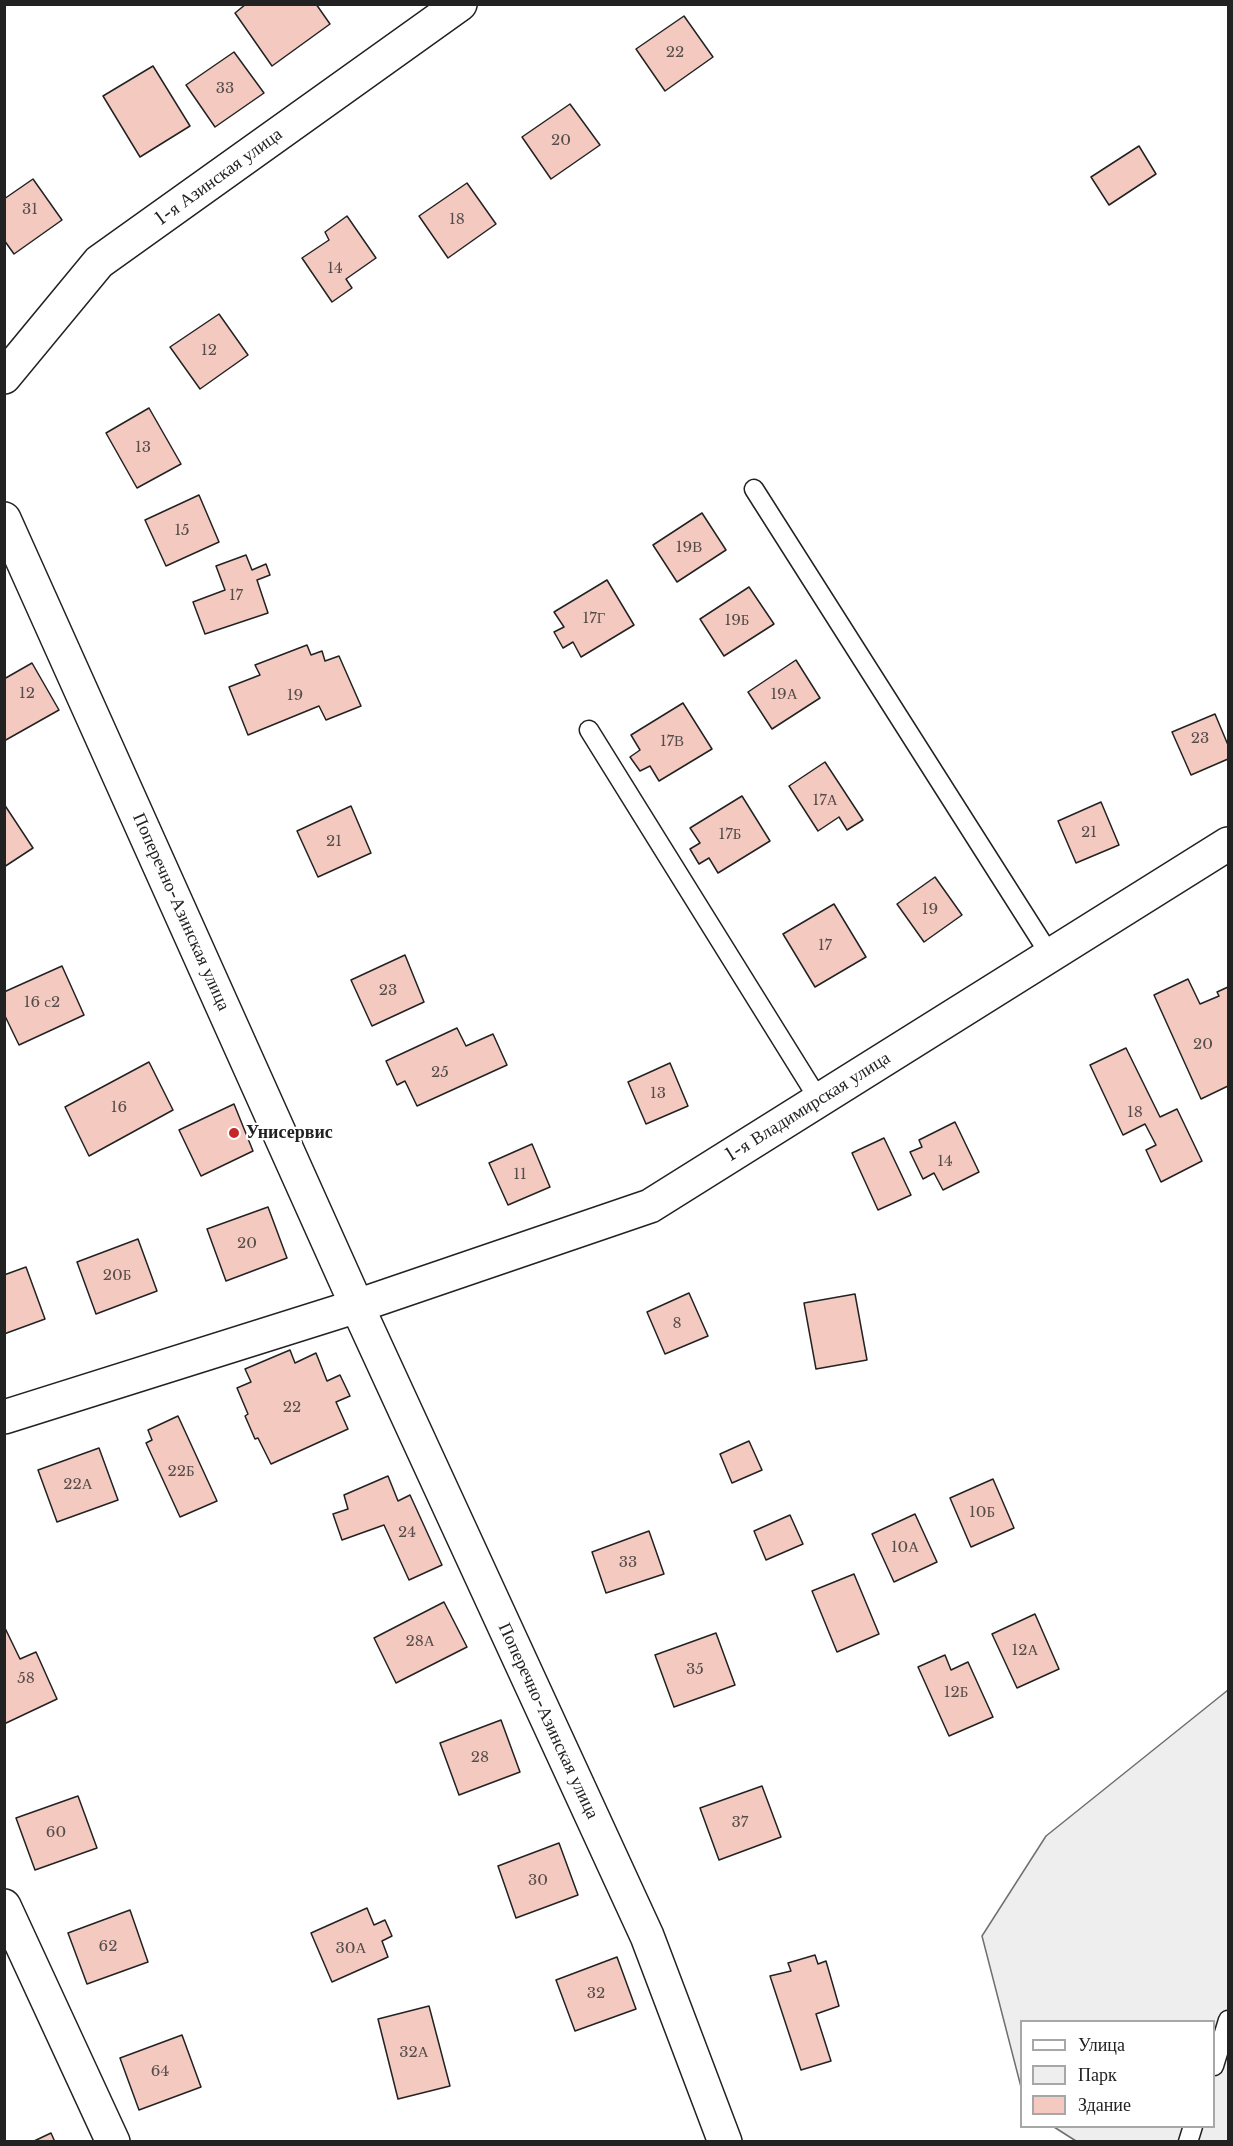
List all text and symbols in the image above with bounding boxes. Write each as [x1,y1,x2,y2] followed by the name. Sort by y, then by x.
[666,44,684,62] house number: 22
[216,80,234,98] house number: 33
[151,124,287,230] street label: 1-я Азинская улица
[551,132,571,150] house number: 20
[22,201,38,219] house number: 31
[449,211,465,229] house number: 18
[327,260,343,278] house number: 14
[201,342,217,360] house number: 12
[135,439,151,457] house number: 13
[174,522,190,540] house number: 15
[676,539,702,557] house number: 19В
[229,587,243,605] house number: 17
[583,610,605,628] house number: 17Г
[725,612,749,630] house number: 19Б
[19,685,35,703] house number: 12
[770,686,798,704] house number: 19А
[287,687,303,705] house number: 19
[1191,730,1209,748] house number: 23
[660,733,684,751] house number: 17В
[812,792,838,810] house number: 17А
[128,810,234,1014] street label: Поперечно-Азинская улица
[1081,824,1097,842] house number: 21
[719,826,741,844] house number: 17Б
[326,833,342,851] house number: 21
[922,901,938,919] house number: 19
[818,937,832,955] house number: 17
[379,982,397,1000] house number: 23
[24,994,60,1012] house number: 16 с2
[1193,1036,1213,1054] house number: 20
[722,1048,894,1166] street label: 1-я Владимирская улица
[431,1064,449,1082] house number: 25
[650,1085,666,1103] house number: 13
[111,1099,127,1117] house number: 16
[1127,1104,1143,1122] house number: 18
[246,1122,333,1144] place label: Унисервис
[227,1126,241,1140] marker: Унисервис
[937,1153,953,1171] house number: 14
[513,1166,527,1184] house number: 11
[237,1235,257,1253] house number: 20
[103,1267,131,1285] house number: 20Б
[672,1315,682,1333] house number: 8
[283,1399,301,1417] house number: 22
[167,1463,195,1481] house number: 22Б
[63,1476,93,1494] house number: 22А
[969,1504,995,1522] house number: 10Б
[398,1524,416,1542] house number: 24
[891,1539,919,1557] house number: 10А
[619,1554,637,1572] house number: 33
[493,1620,603,1822] street label: Поперечно-Азинская улица
[405,1633,435,1651] house number: 28А
[1012,1642,1038,1660] house number: 12А
[686,1661,704,1679] house number: 35
[17,1670,35,1688] house number: 58
[944,1684,968,1702] house number: 12Б
[471,1749,489,1767] house number: 28
[732,1814,748,1832] house number: 37
[46,1824,66,1842] house number: 60
[528,1872,548,1890] house number: 30
[99,1938,117,1956] house number: 62
[336,1940,366,1958] house number: 30А
[587,1985,605,2003] house number: 32
[1020,2020,1215,2128] legend
[1078,2034,1125,2056] text: Улица
[399,2044,429,2062] house number: 32А
[151,2063,169,2081] house number: 64
[1078,2064,1117,2086] text: Парк
[1078,2094,1131,2116] text: Здание

